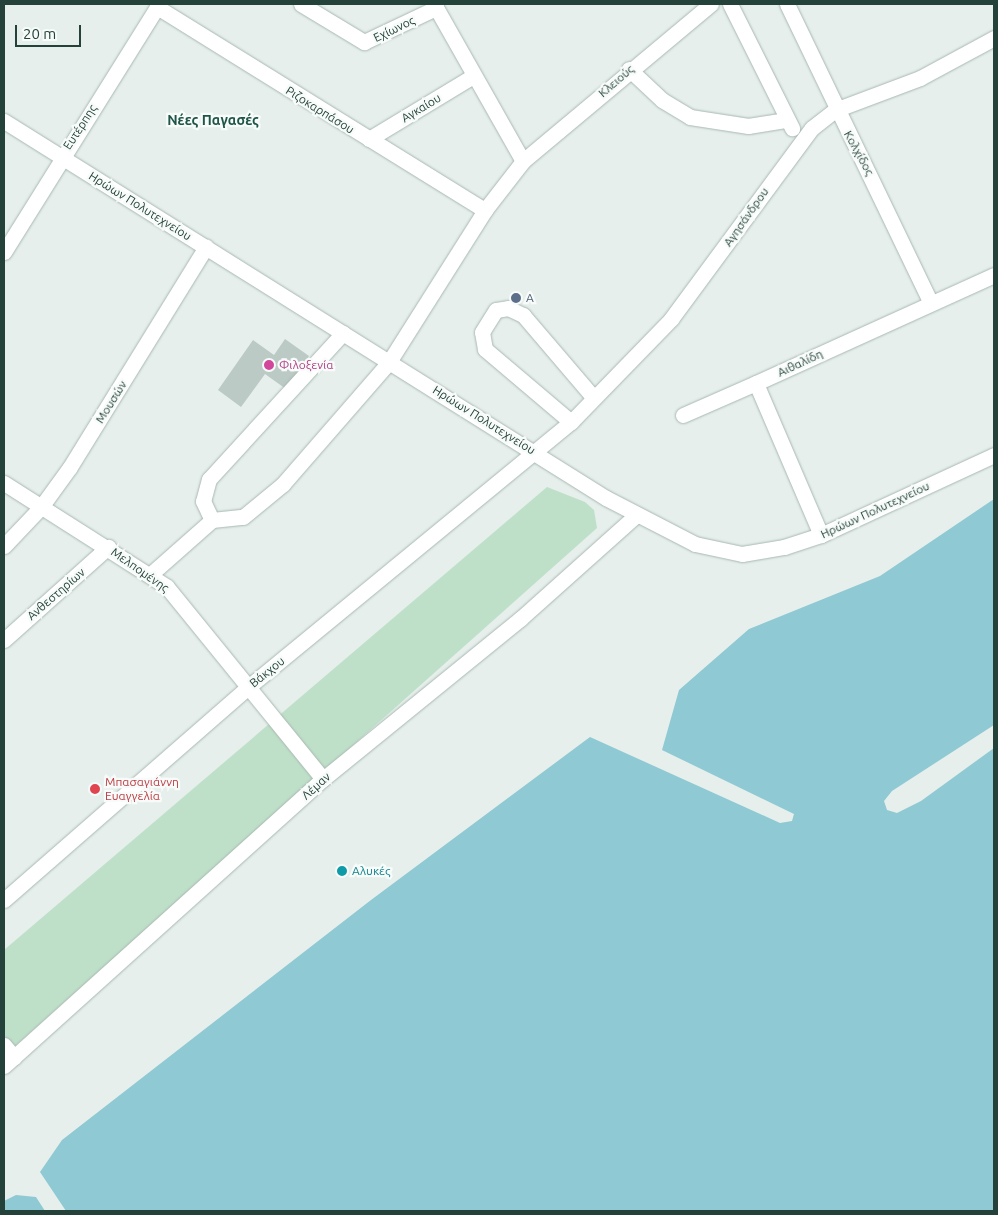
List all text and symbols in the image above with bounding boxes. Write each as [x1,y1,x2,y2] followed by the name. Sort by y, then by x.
[371,13,417,45] street label: Εχίωνος
[18,15,84,47] scale bar
[23,25,56,42] text: 20 m
[595,62,637,100] street label: Κλειούς
[283,83,357,137] street label: Ριζοκαρπάσου
[399,91,443,125] street label: Αγκαίου
[60,102,100,152] street label: Ευτέρπης
[167,112,259,128] district label: Νέες Παγασές
[841,128,877,178] street label: Κολχίδος
[86,169,194,243] street label: Ηρώων Πολυτεχνείου
[720,185,772,249] street label: Αγησάνδρου
[526,291,534,305] place label: Α
[510,292,522,304] marker: Α
[775,346,825,380] street label: Αιθαλίδη
[279,358,333,372] place label: Φιλοξενία
[263,359,275,371] marker: Φιλοξενία
[92,378,130,426] street label: Μουσών
[430,383,538,457] street label: Ηρώων Πολυτεχνείου
[818,478,932,542] street label: Ηρώων Πολυτεχνείου
[108,545,172,595] street label: Μελπομένης
[24,565,88,623] street label: Ανθεστηρίων
[247,654,287,690] street label: Βάκχου
[299,769,333,803] street label: Λέμαν
[105,775,179,803] place label: Μπασαγιάννη Ευαγγελία
[89,783,101,795] marker: Μπασαγιάννη Ευαγγελία
[352,864,391,878] place label: Αλυκές
[336,865,348,877] marker: Αλυκές

